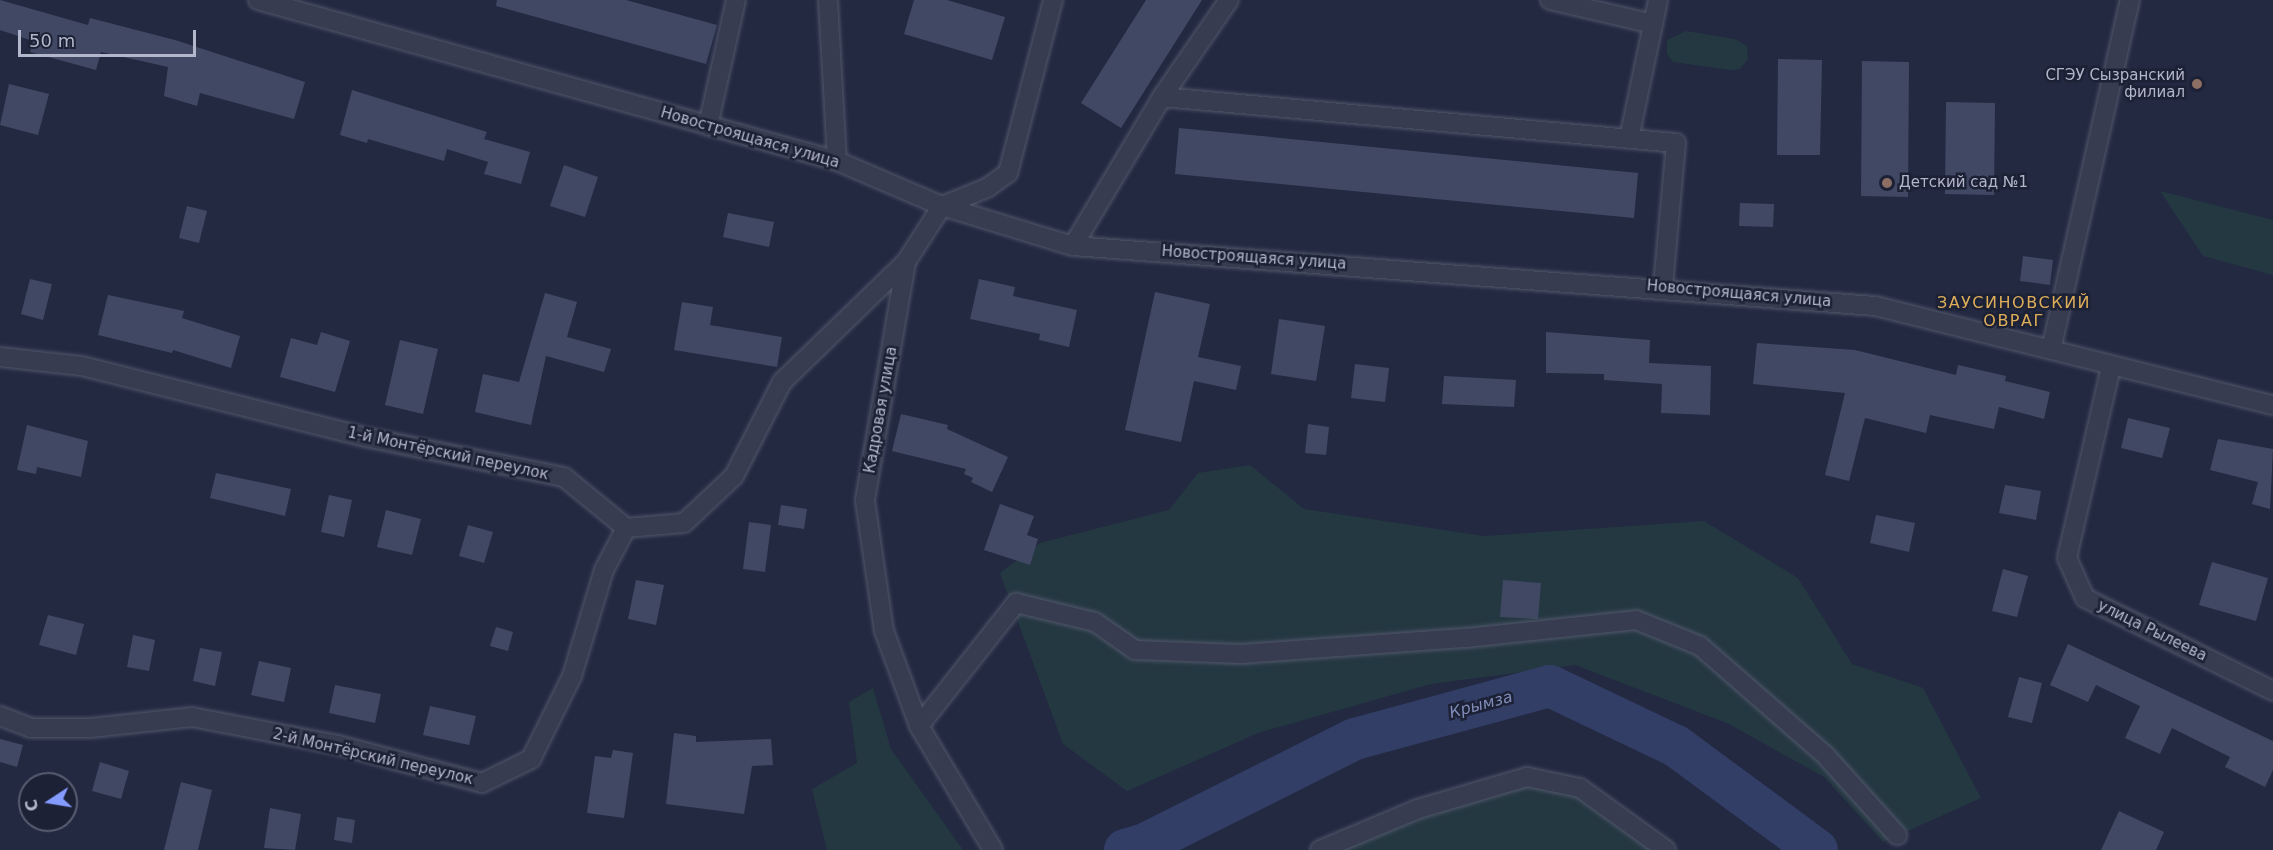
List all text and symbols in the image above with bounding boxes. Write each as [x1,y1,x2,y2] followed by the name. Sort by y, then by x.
[21,18,200,56] scale bar
[29,30,75,51] text: 50 m
[2045,66,2185,101] place label: СГЭУ Сызранский филиал
[2190,77,2204,91] marker: СГЭУ Сызранский филиал
[659,104,841,172] street label: Новостроящаяся улица
[1899,174,2028,192] place label: Детский сад №1
[1880,176,1894,190] marker: Детский сад №1
[1161,243,1347,273] street label: Новостроящаяся улица
[1646,277,1832,311] street label: Новостроящаяся улица
[1937,293,2091,331] district label: ЗАУСИНОВСКИЙ ОВРАГ
[861,345,901,475] street label: Кадровая улица
[346,424,550,484] street label: 1-й Монтёрский переулок
[2094,597,2210,665] street label: улица Рылеева
[1447,687,1515,723] water label: Крымза
[271,725,475,789] street label: 2-й Монтёрский переулок
[18,772,78,832] north arrow
[21,798,42,813] text: С

